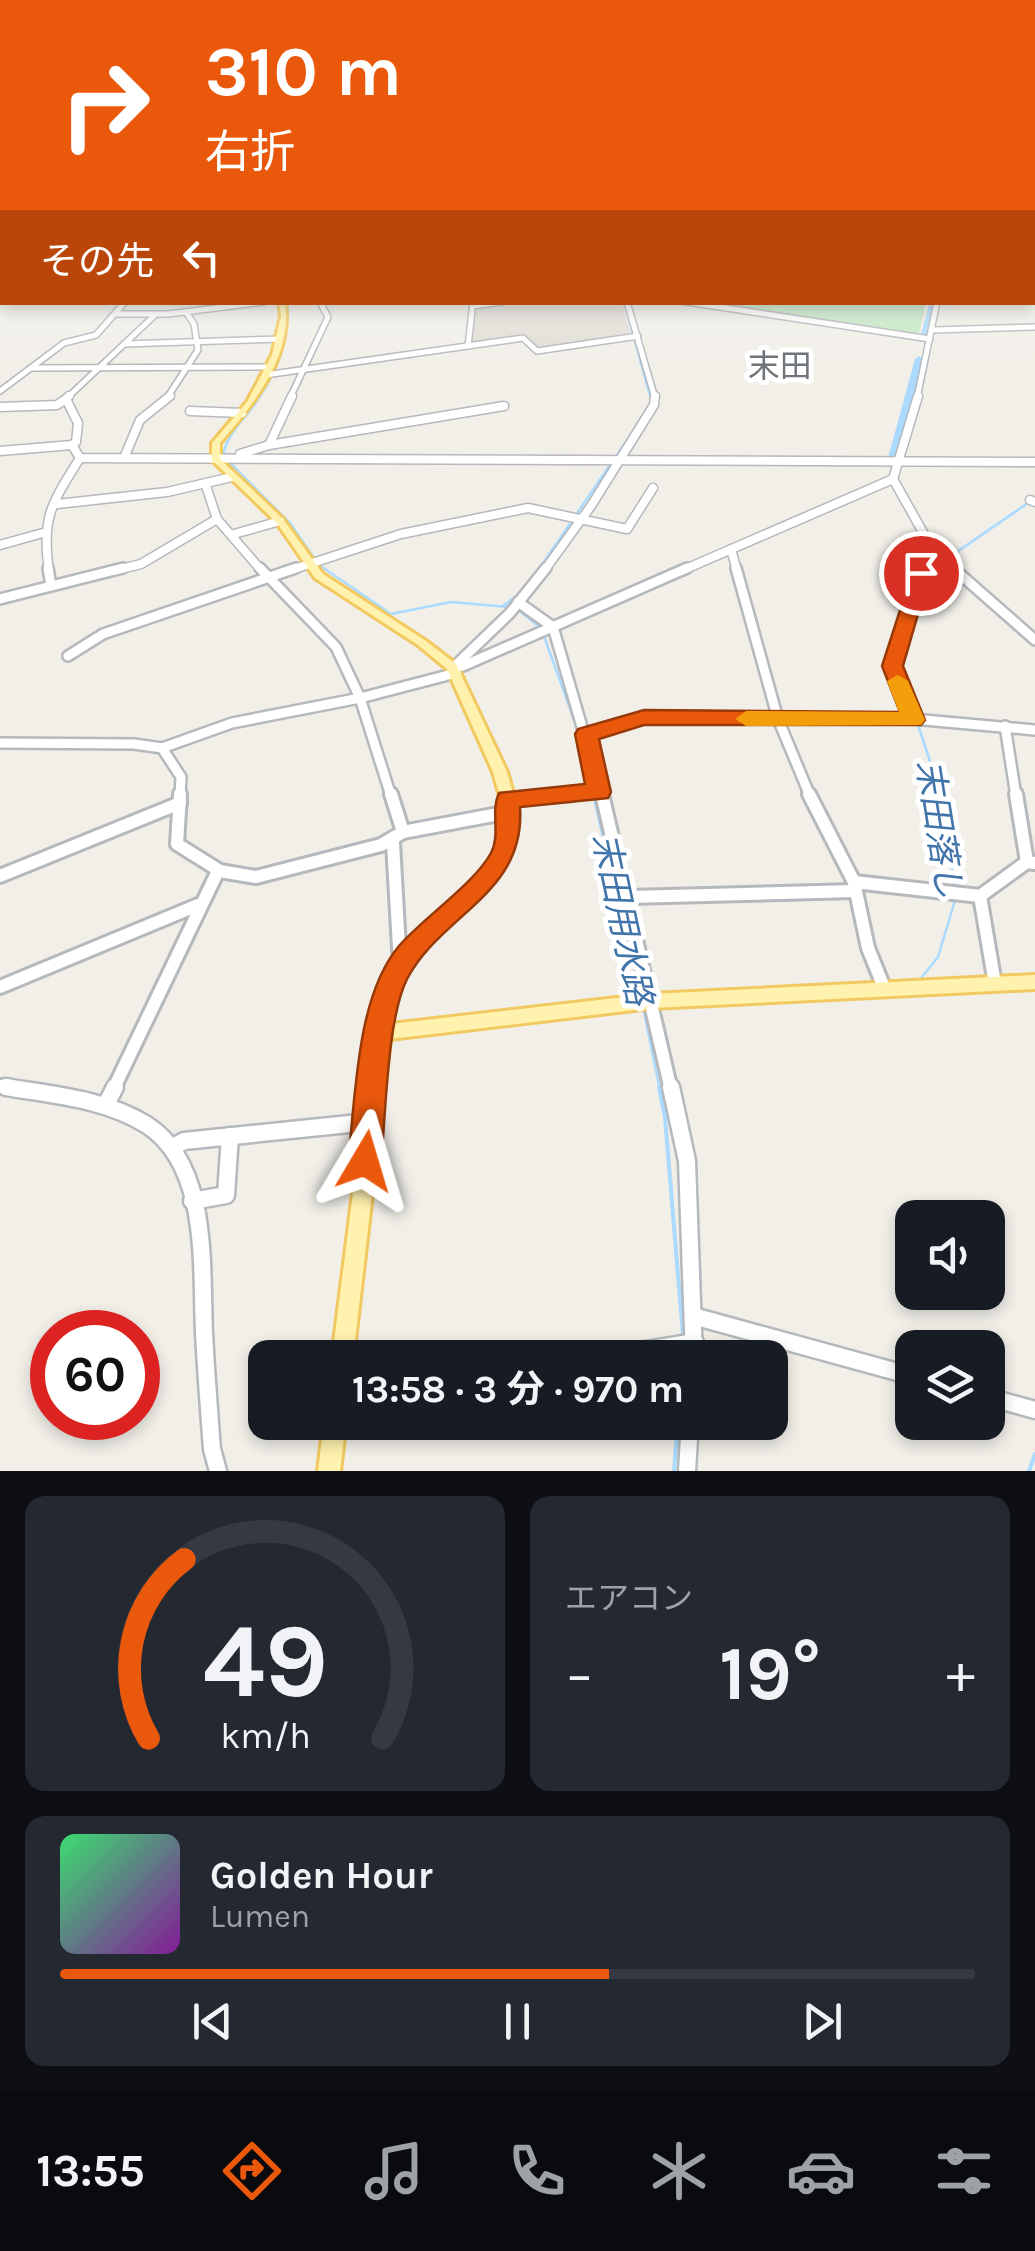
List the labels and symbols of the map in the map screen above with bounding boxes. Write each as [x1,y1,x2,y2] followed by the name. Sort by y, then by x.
[748,348,812,385] district label: 末田
[879,531,964,616] pin
[908,757,970,901] water label: 末田落し
[584,829,661,1012] water label: 末田用水路
[313,1109,417,1213] position arrow
[30,1310,160,1440] speed limit sign: 60

